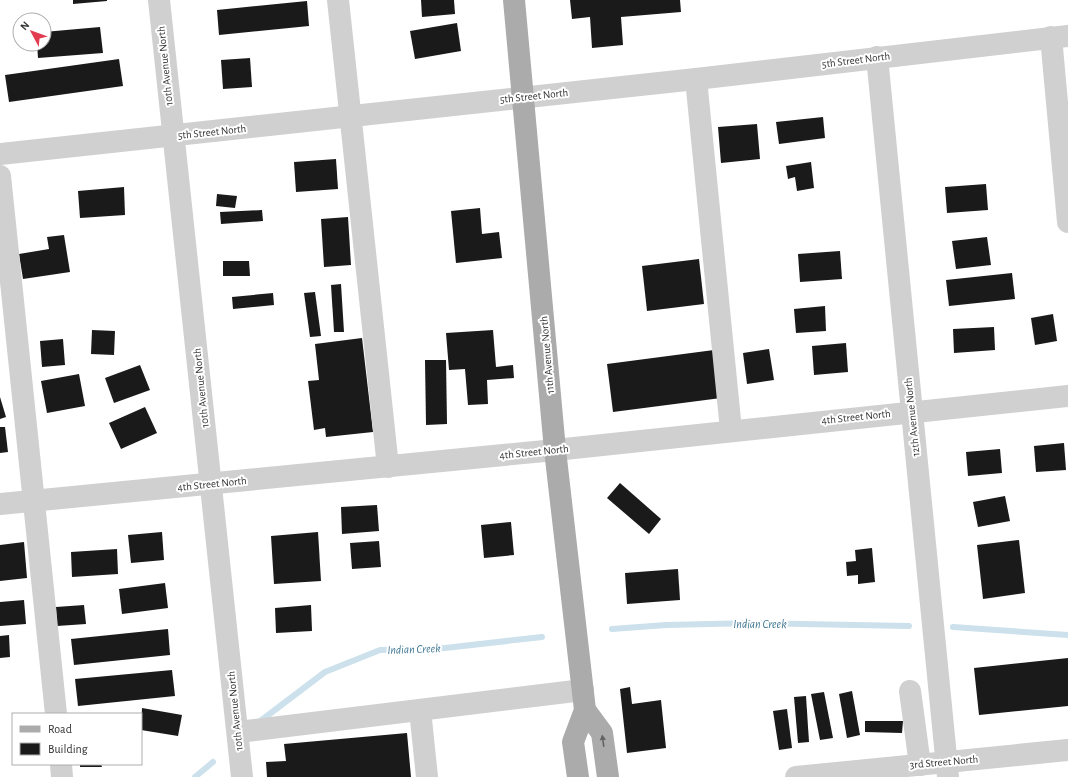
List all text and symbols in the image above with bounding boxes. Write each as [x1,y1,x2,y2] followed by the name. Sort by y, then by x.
[12,12,52,52] north arrow
[18,19,31,32] text: N
[155,26,175,106] street label: 10th Avenue North
[821,50,891,70] street label: 5th Street North
[499,87,569,105] street label: 5th Street North
[177,123,247,141] street label: 5th Street North
[538,316,556,394] street label: 11th Avenue North
[191,348,211,428] street label: 10th Avenue North
[902,377,922,457] street label: 12th Avenue North
[821,408,891,426] street label: 4th Street North
[499,443,569,461] street label: 4th Street North
[177,475,247,493] street label: 4th Street North
[733,618,787,630] water label: Indian Creek
[387,642,441,656] water label: Indian Creek
[225,671,245,751] street label: 10th Avenue North
[12,713,142,765] legend
[48,723,72,735] text: Road
[600,735,606,747] one-way arrow
[48,743,88,755] text: Building
[909,754,979,770] street label: 3rd Street North

